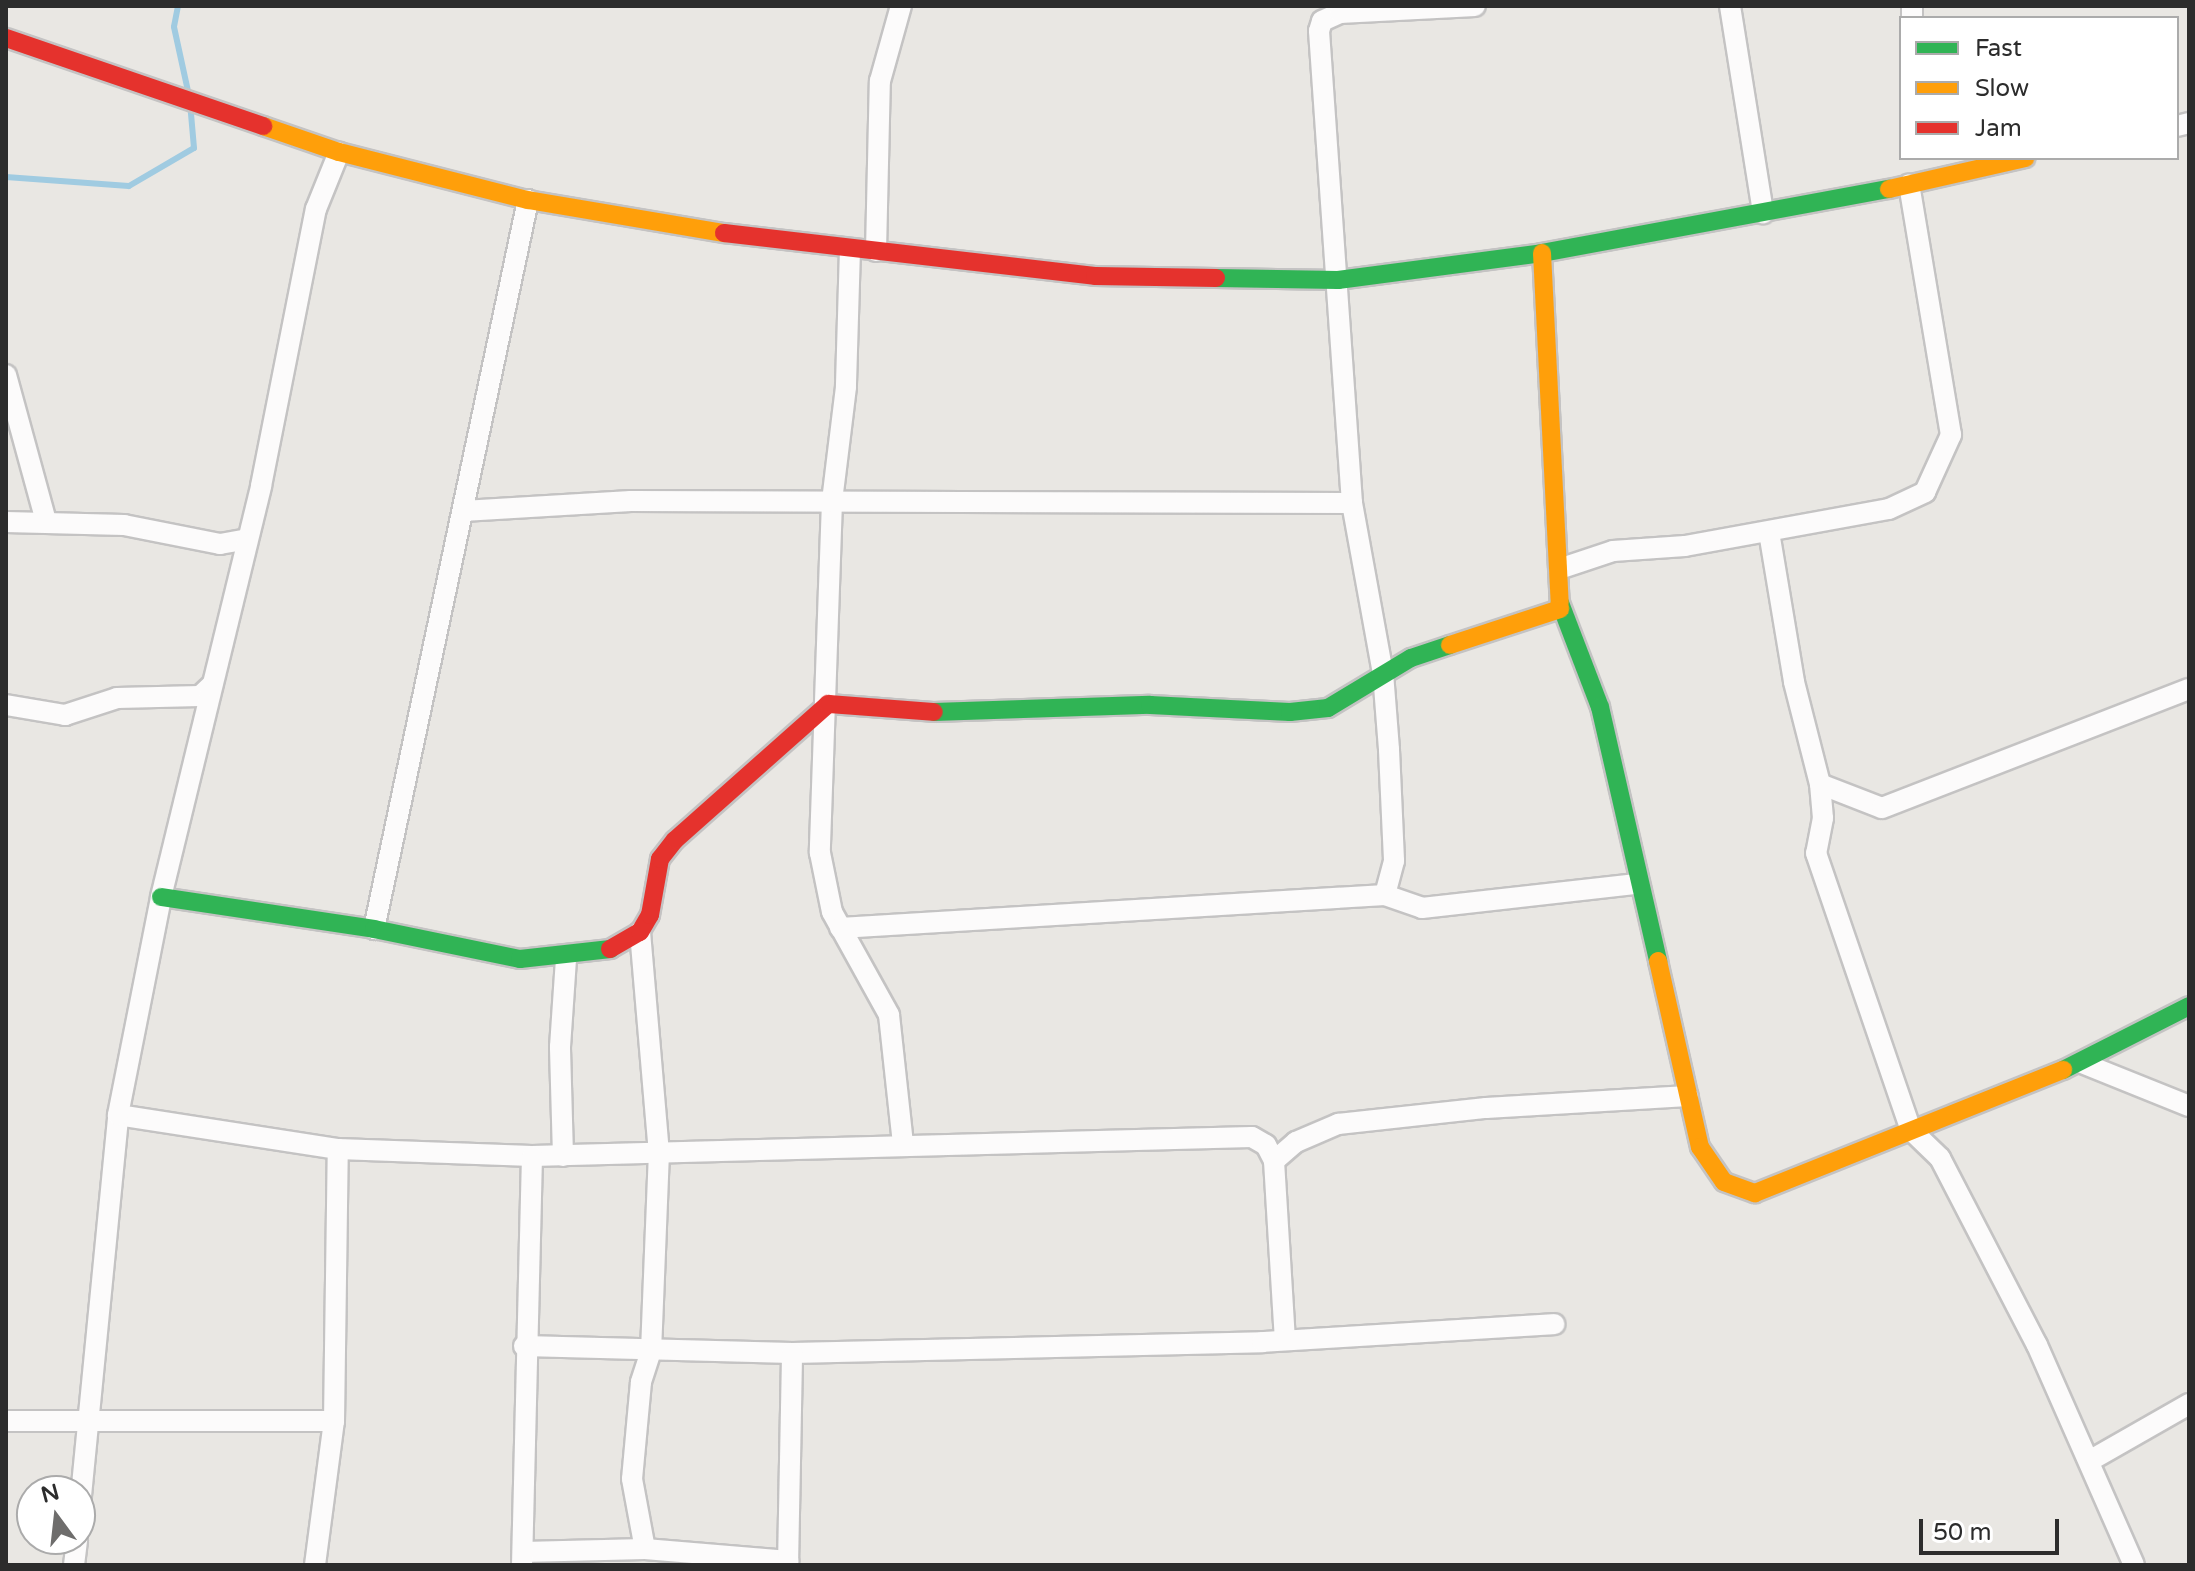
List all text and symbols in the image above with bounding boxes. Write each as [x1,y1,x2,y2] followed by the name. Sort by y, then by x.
[1899,16,2179,160] legend
[1975,34,2022,63] text: Fast
[1975,74,2029,103] text: Slow
[1975,114,2022,143] text: Jam
[16,1475,96,1555] north arrow
[38,1479,62,1509] text: N
[1923,1503,2063,1553] scale bar
[1933,1518,1991,1547] text: 50 m

